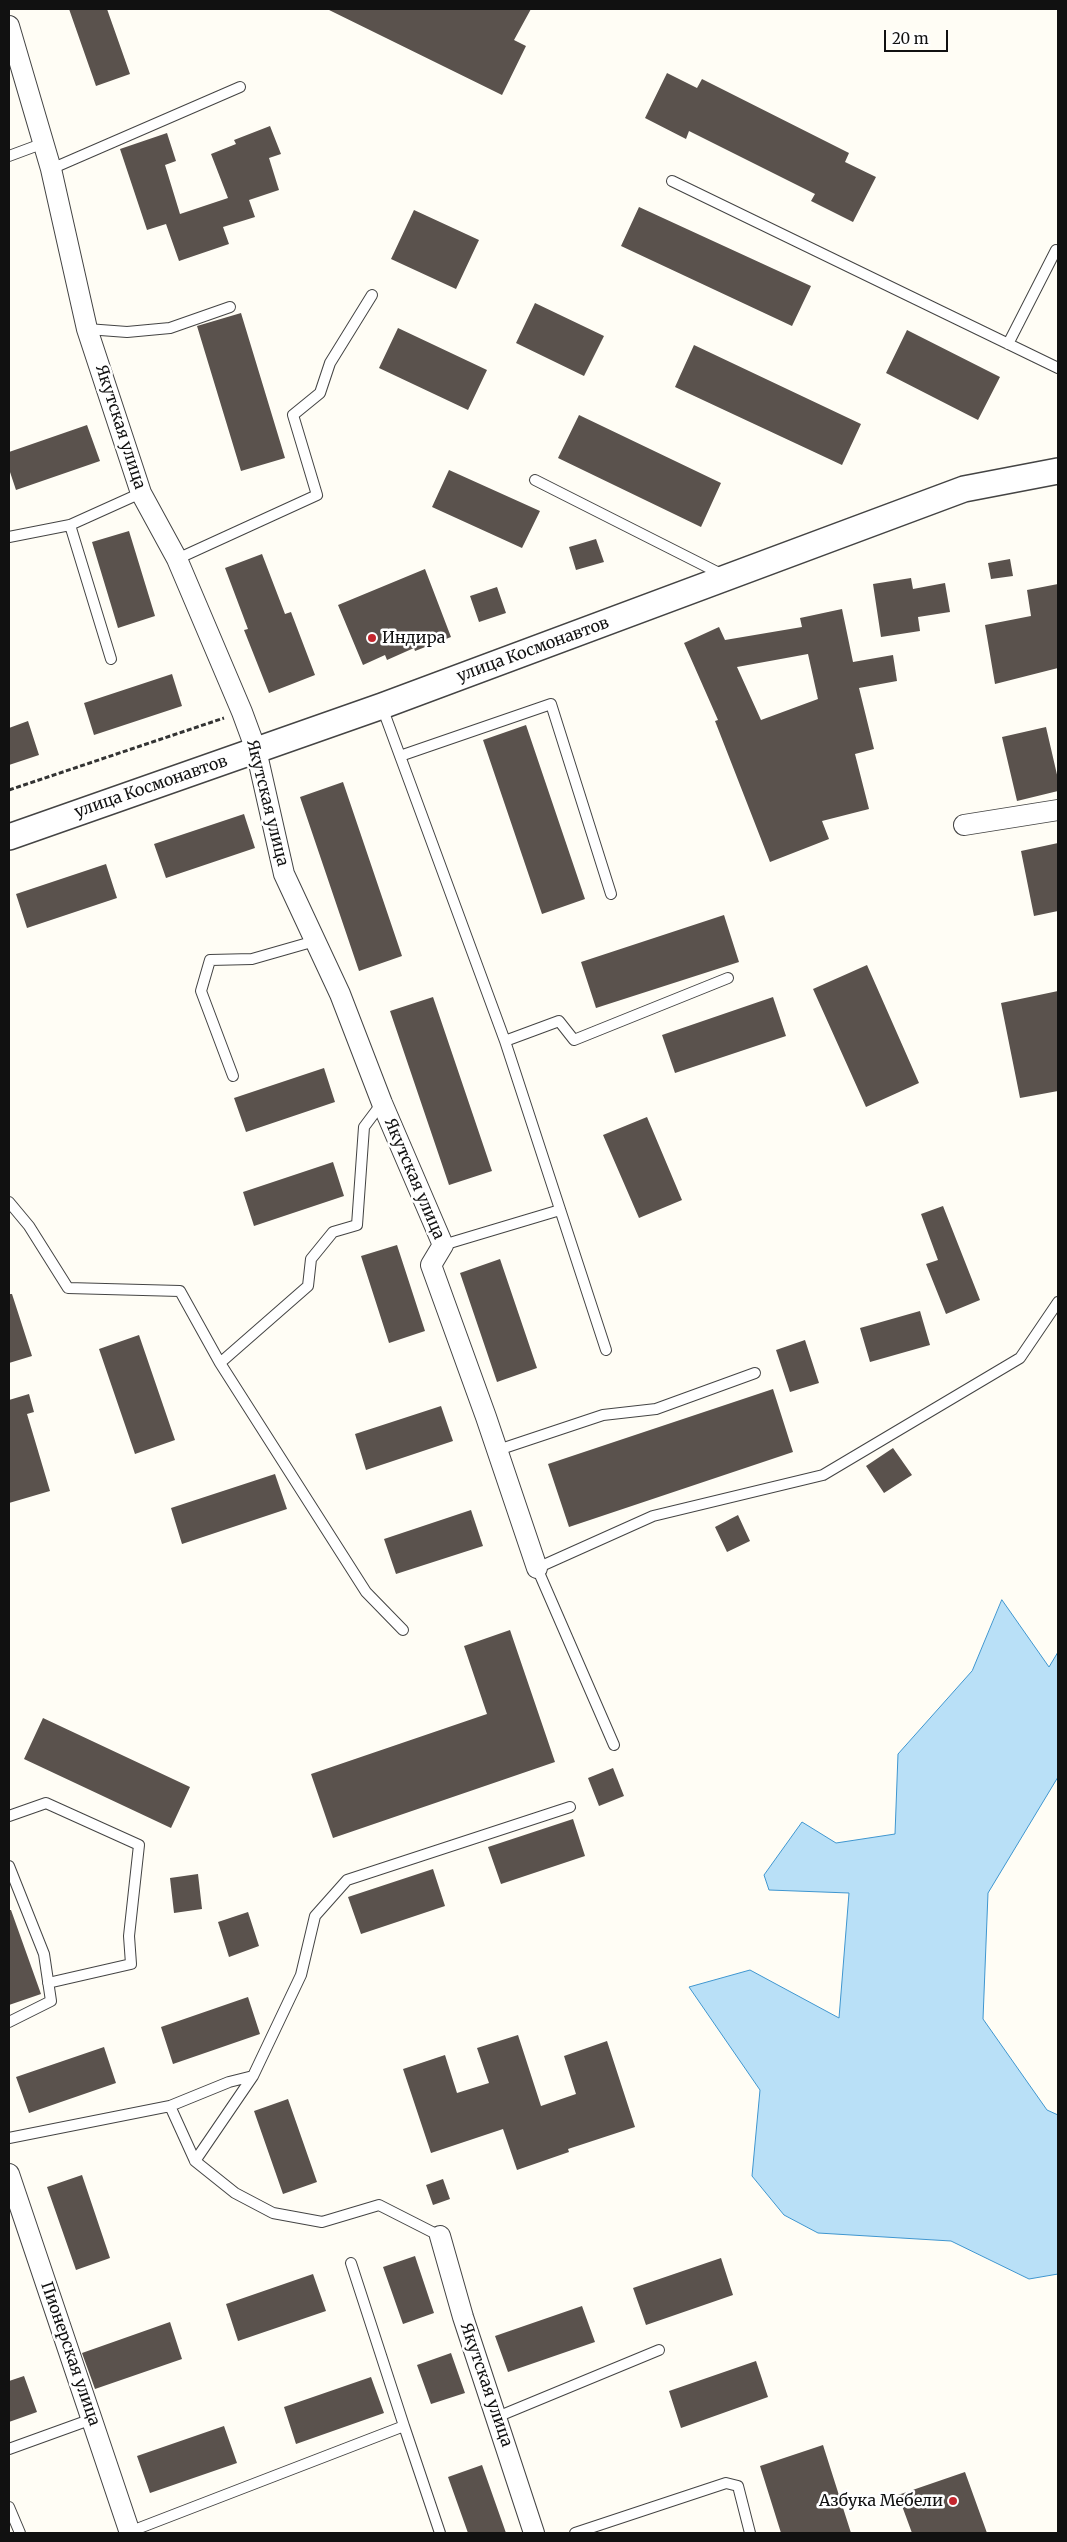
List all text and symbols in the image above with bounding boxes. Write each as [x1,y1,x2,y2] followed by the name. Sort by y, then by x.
[887,20,951,52] scale bar
[892,29,929,48] text: 20 m
[91,362,149,492] street label: Якутская улица
[454,614,612,686] street label: улица Космонавтов
[382,628,445,648] place label: Индира
[366,632,378,644] marker: Индира
[242,738,292,868] street label: Якутская улица
[72,752,230,822] street label: улица Космонавтов
[380,1116,448,1242] street label: Якутская улица
[36,2279,104,2429] street label: Пионерская улица
[456,2321,516,2449] street label: Якутская улица
[819,2491,943,2511] place label: Азбука Мебели
[947,2495,959,2507] marker: Азбука Мебели

